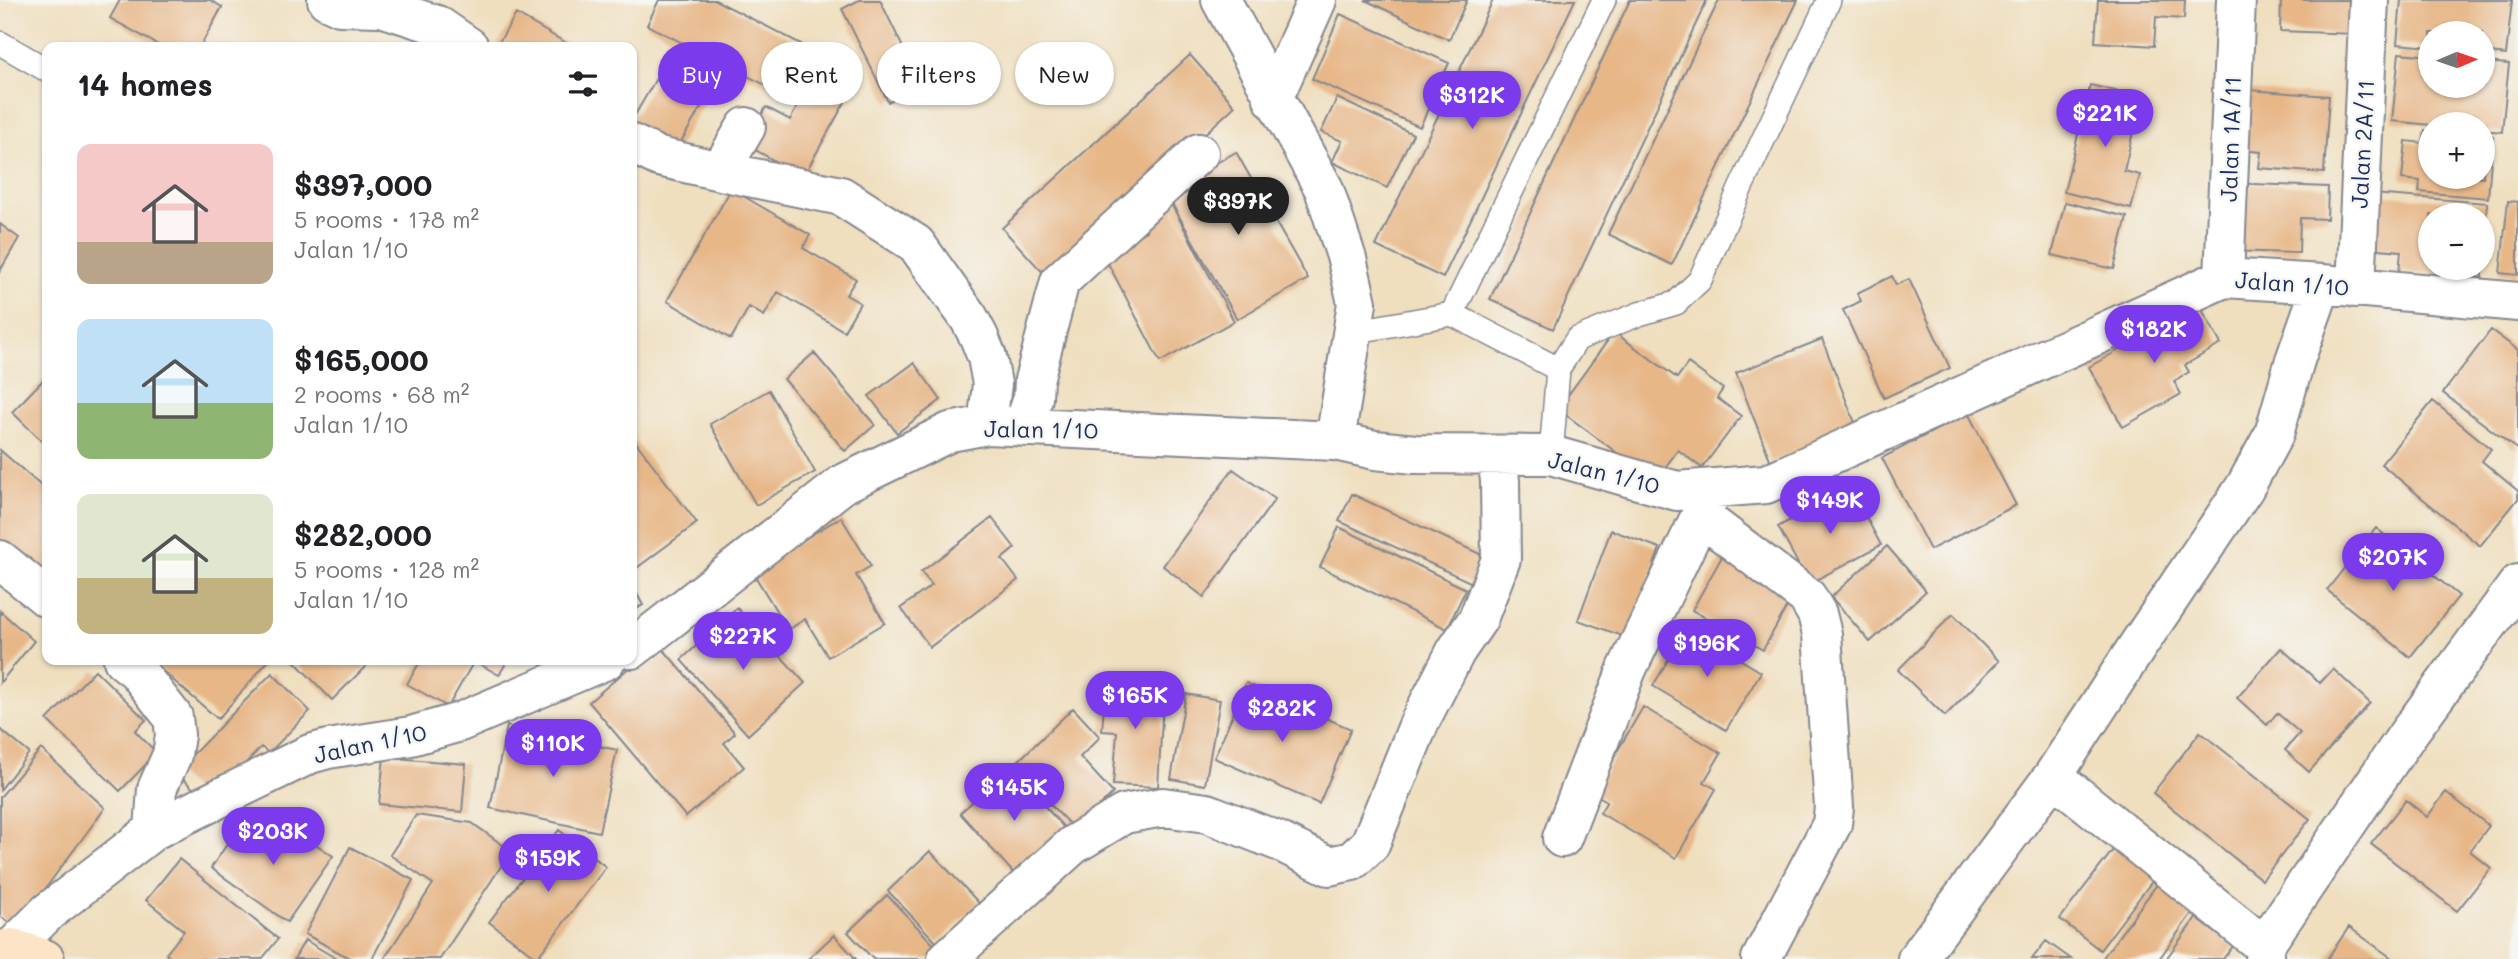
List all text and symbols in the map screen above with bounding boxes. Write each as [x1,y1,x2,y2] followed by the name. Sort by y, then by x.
[2418,21,2496,98] north arrow
[2418,21,2495,280] map controls
[658,42,747,105] chip: Buy
[761,42,863,105] chip: Rent
[877,42,1001,105] chip: Filters
[1015,42,1114,105] chip: New
[77,64,213,104] text: 14 homes
[564,65,602,103] icon: filters
[1423,72,1521,131] pin: $312K
[2213,76,2247,202] street label: Jalan 1A/11
[1439,79,1505,109] text: $312K
[2344,79,2380,209] street label: Jalan 2A/11
[2056,90,2154,149] pin: $221K
[2072,97,2138,127] text: $221K
[2418,112,2495,189] button: +
[294,164,432,204] text: $397,000
[133,172,217,256] icon: home
[1189,177,1287,237] pin: $397K
[1203,185,1273,215] text: $397K
[2418,203,2495,280] button: −
[294,204,479,234] text: 5 rooms · 178 m²
[294,234,408,264] text: Jalan 1/10
[2234,264,2350,302] street label: Jalan 1/10
[2105,306,2203,365] pin: $182K
[2121,313,2187,343] text: $182K
[294,339,429,379] text: $165,000
[133,347,217,431] icon: home
[294,379,469,409] text: 2 rooms · 68 m²
[294,409,408,439] text: Jalan 1/10
[984,413,1098,445] street label: Jalan 1/10
[1545,444,1663,500] street label: Jalan 1/10
[1781,476,1879,536] pin: $149K
[1796,484,1864,514] text: $149K
[294,514,432,554] text: $282,000
[133,522,217,606] icon: home
[2344,534,2442,593] pin: $207K
[2358,541,2428,571] text: $207K
[294,554,479,584] text: 5 rooms · 128 m²
[294,584,408,614] text: Jalan 1/10
[694,612,792,672] pin: $227K
[709,620,777,650] text: $227K
[1658,620,1756,679] pin: $196K
[1673,627,1741,657] text: $196K
[1086,672,1184,731] pin: $165K
[1102,679,1168,709] text: $165K
[1233,684,1331,744] pin: $282K
[1247,692,1317,722] text: $282K
[311,716,429,770] street label: Jalan 1/10
[504,720,602,779] pin: $110K
[521,727,585,757] text: $110K
[965,764,1063,823] pin: $145K
[980,771,1048,801] text: $145K
[224,808,322,867] pin: $203K
[238,815,308,845] text: $203K
[499,834,597,894] pin: $159K
[515,842,581,872] text: $159K

